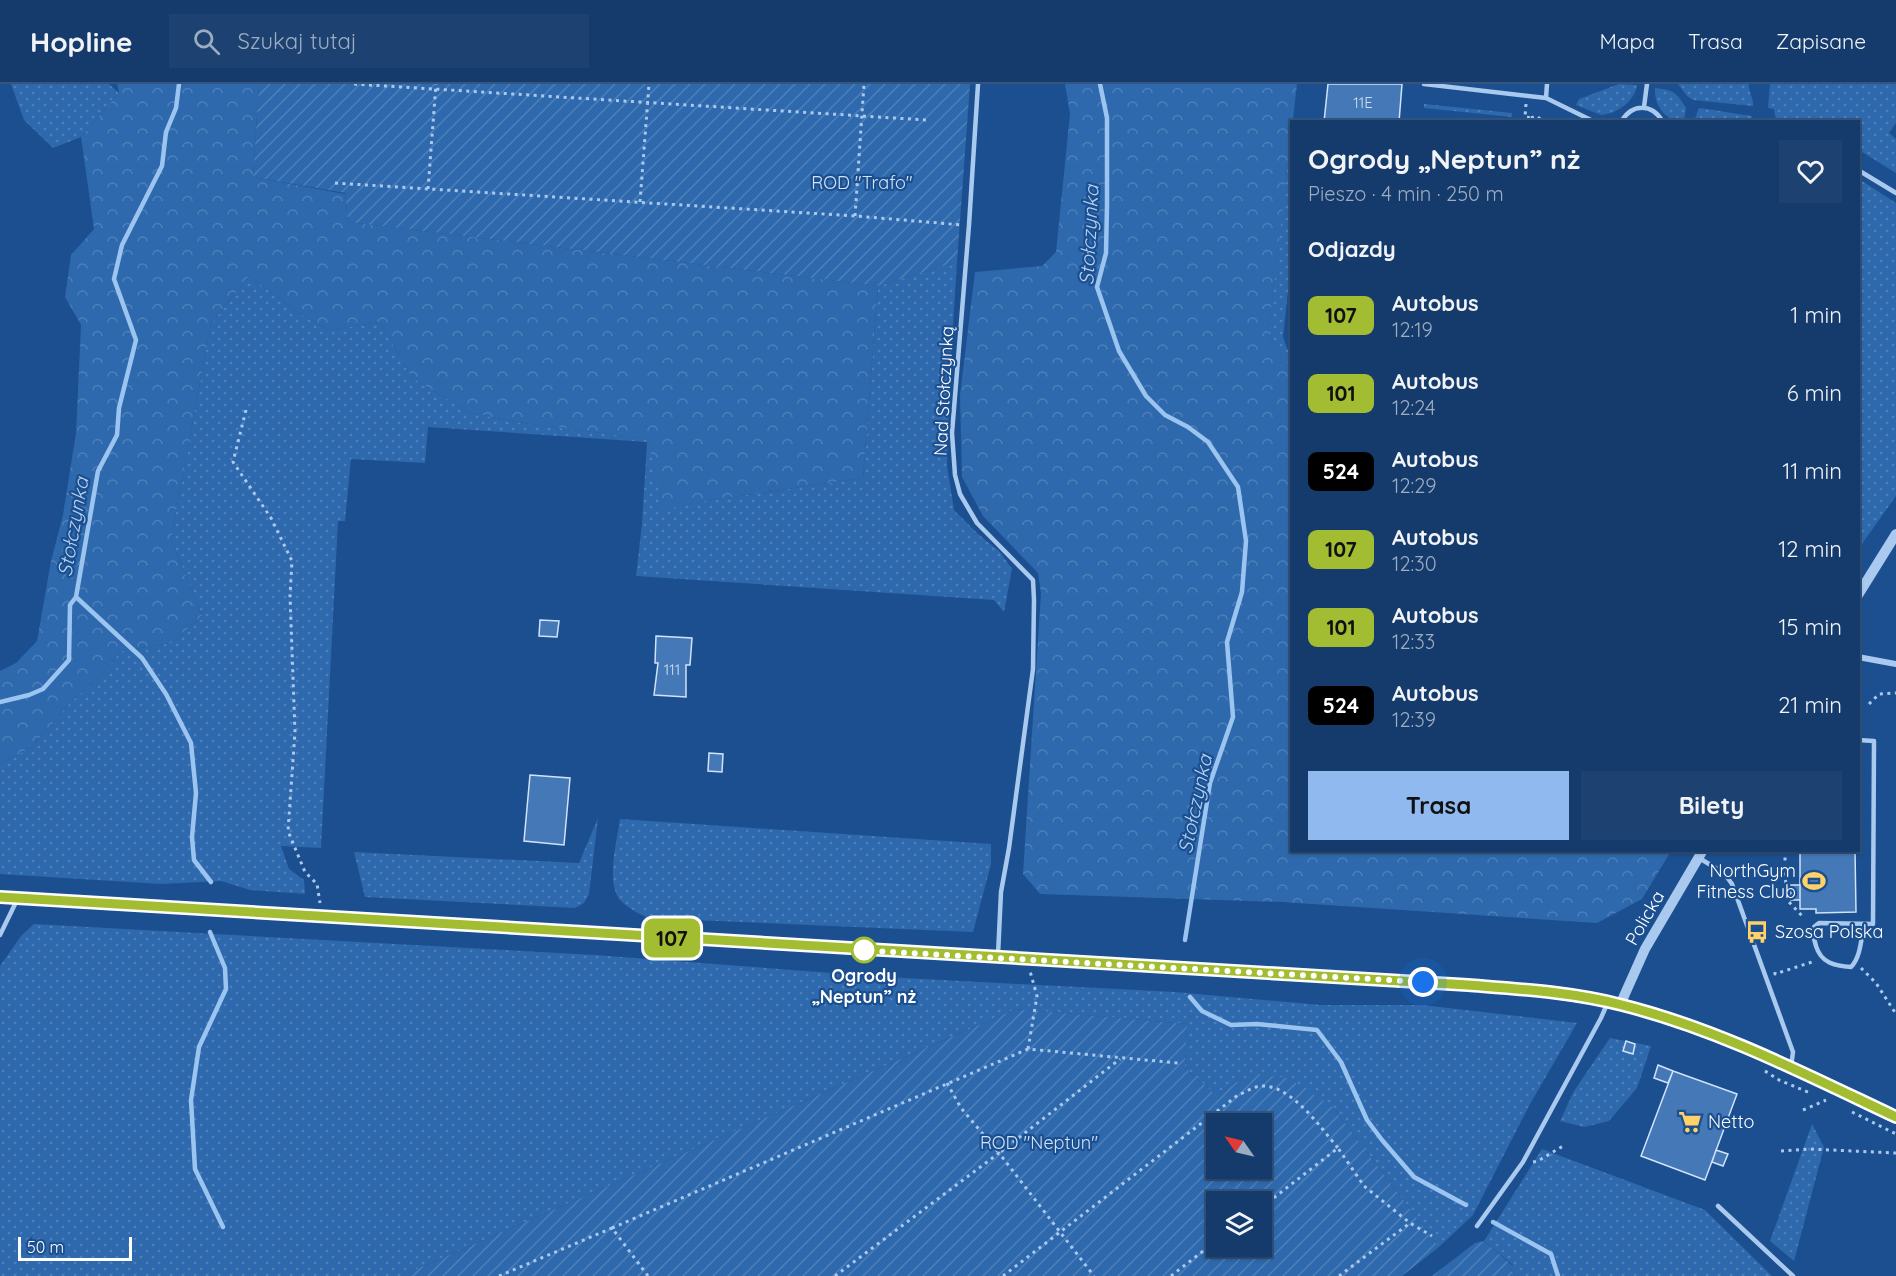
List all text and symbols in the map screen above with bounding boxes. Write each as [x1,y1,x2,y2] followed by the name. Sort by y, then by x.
[169,14,589,68] search box
[30,24,133,59] text: Hopline
[190,25,223,58] icon: search
[238,27,357,55] text: Szukaj tutaj
[1600,28,1655,54] text: Mapa
[1688,28,1743,54] text: Trasa
[1776,28,1866,54] text: Zapisane
[1353,93,1373,112] house number: 11E
[1779,140,1842,203] button: heart
[1308,141,1580,176] text: Ogrody „Neptun” nż
[811,171,913,194] park label: ROD "Trafo"
[1308,181,1504,206] text: Pieszo · 4 min · 250 m
[1073,182,1104,286] water label: Stołczynka
[1308,235,1396,263] text: Odjazdy
[1392,289,1479,317] text: Autobus
[1790,301,1842,329] text: 1 min
[1325,302,1357,328] text: 107
[1392,317,1433,342] text: 12:19
[929,325,958,456] street label: Nad Stołczynką
[1392,367,1479,395] text: Autobus
[1787,379,1842,407] text: 6 min
[1326,380,1356,406] text: 101
[1392,395,1436,420] text: 12:24
[1392,445,1479,473] text: Autobus
[1782,457,1842,485] text: 11 min
[1323,458,1359,484] text: 524
[1392,473,1436,498] text: 12:29
[51,474,94,578] water label: Stołczynka
[1392,523,1479,551] text: Autobus
[1778,535,1842,563] text: 12 min
[1325,536,1357,562] text: 107
[1392,551,1437,576] text: 12:30
[1392,601,1479,629] text: Autobus
[1778,613,1842,641] text: 15 min
[1326,614,1356,640] text: 101
[1392,629,1435,654] text: 12:33
[664,660,680,679] house number: 111
[1392,679,1479,707] text: Autobus
[1778,691,1842,719] text: 21 min
[1323,692,1359,718] text: 524
[1392,707,1436,732] text: 12:39
[1172,750,1218,856] water label: Stołczynka
[1308,771,1569,840] button: Trasa
[1581,771,1842,840] button: Bilety
[1697,859,1796,903] place label: NorthGym Fitness Club
[1801,868,1827,894] sports icon: NorthGym Fitness Club
[1620,886,1669,949] street label: Policka
[638,918,706,958] line badge: 107
[1744,919,1770,945] bus stop icon: Szosa Polska
[1775,920,1883,943] place label: Szosa Polska
[656,925,688,951] text: 107
[851,937,877,963] marker: Ogrody „Neptun” nż
[812,964,916,1008] place label: Ogrody „Neptun” nż
[1408,967,1438,997] your location
[1677,1109,1703,1135] supermarket icon: Netto
[1708,1110,1754,1133] place label: Netto
[1206,1113,1272,1179] north arrow
[1206,1113,1272,1257] map controls
[980,1131,1098,1154] park label: ROD "Neptun"
[1206,1191,1272,1257] button: layers
[18,1234,132,1262] scale bar
[27,1237,64,1257] text: 50 m

